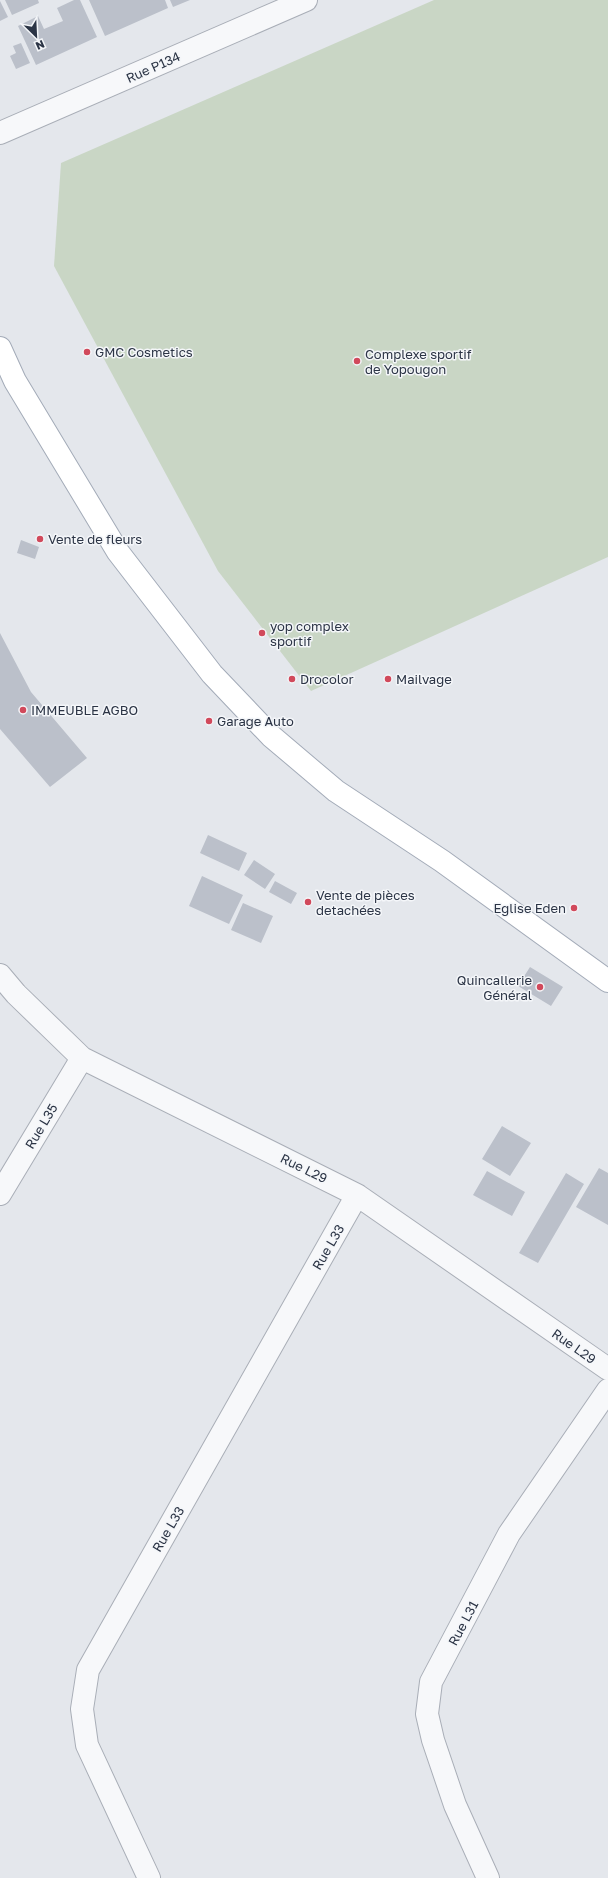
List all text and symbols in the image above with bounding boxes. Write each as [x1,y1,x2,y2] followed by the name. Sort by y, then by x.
[16,16,56,56] north arrow
[34,38,47,53] text: N
[123,48,183,86] street label: Rue P134
[95,344,193,360] place label: GMC Cosmetics
[365,346,472,377] place label: Complexe sportif de Yopougon
[82,347,92,357] marker: GMC Cosmetics
[352,356,362,366] marker: Complexe sportif de Yopougon
[48,531,142,547] place label: Vente de fleurs
[35,534,45,544] marker: Vente de fleurs
[270,618,349,649] place label: yop complex sportif
[257,628,267,638] marker: yop complex sportif
[300,671,354,687] place label: Drocolor
[396,671,452,687] place label: Mailvage
[287,674,297,684] marker: Drocolor
[383,674,393,684] marker: Mailvage
[31,702,138,718] place label: IMMEUBLE AGBO
[18,705,28,715] marker: IMMEUBLE AGBO
[217,713,294,729] place label: Garage Auto
[204,716,214,726] marker: Garage Auto
[316,887,415,918] place label: Vente de pièces detachées
[303,897,313,907] marker: Vente de pièces detachées
[494,900,566,916] place label: Eglise Eden
[569,903,579,913] marker: Eglise Eden
[457,972,532,1003] place label: Quincallerie Général
[535,982,545,992] marker: Quincallerie Général
[21,1101,61,1151] street label: Rue L35
[278,1150,330,1186] street label: Rue L29
[309,1221,347,1273] street label: Rue L33
[549,1325,599,1367] street label: Rue L29
[149,1503,187,1555] street label: Rue L33
[445,1598,481,1648] street label: Rue L31

